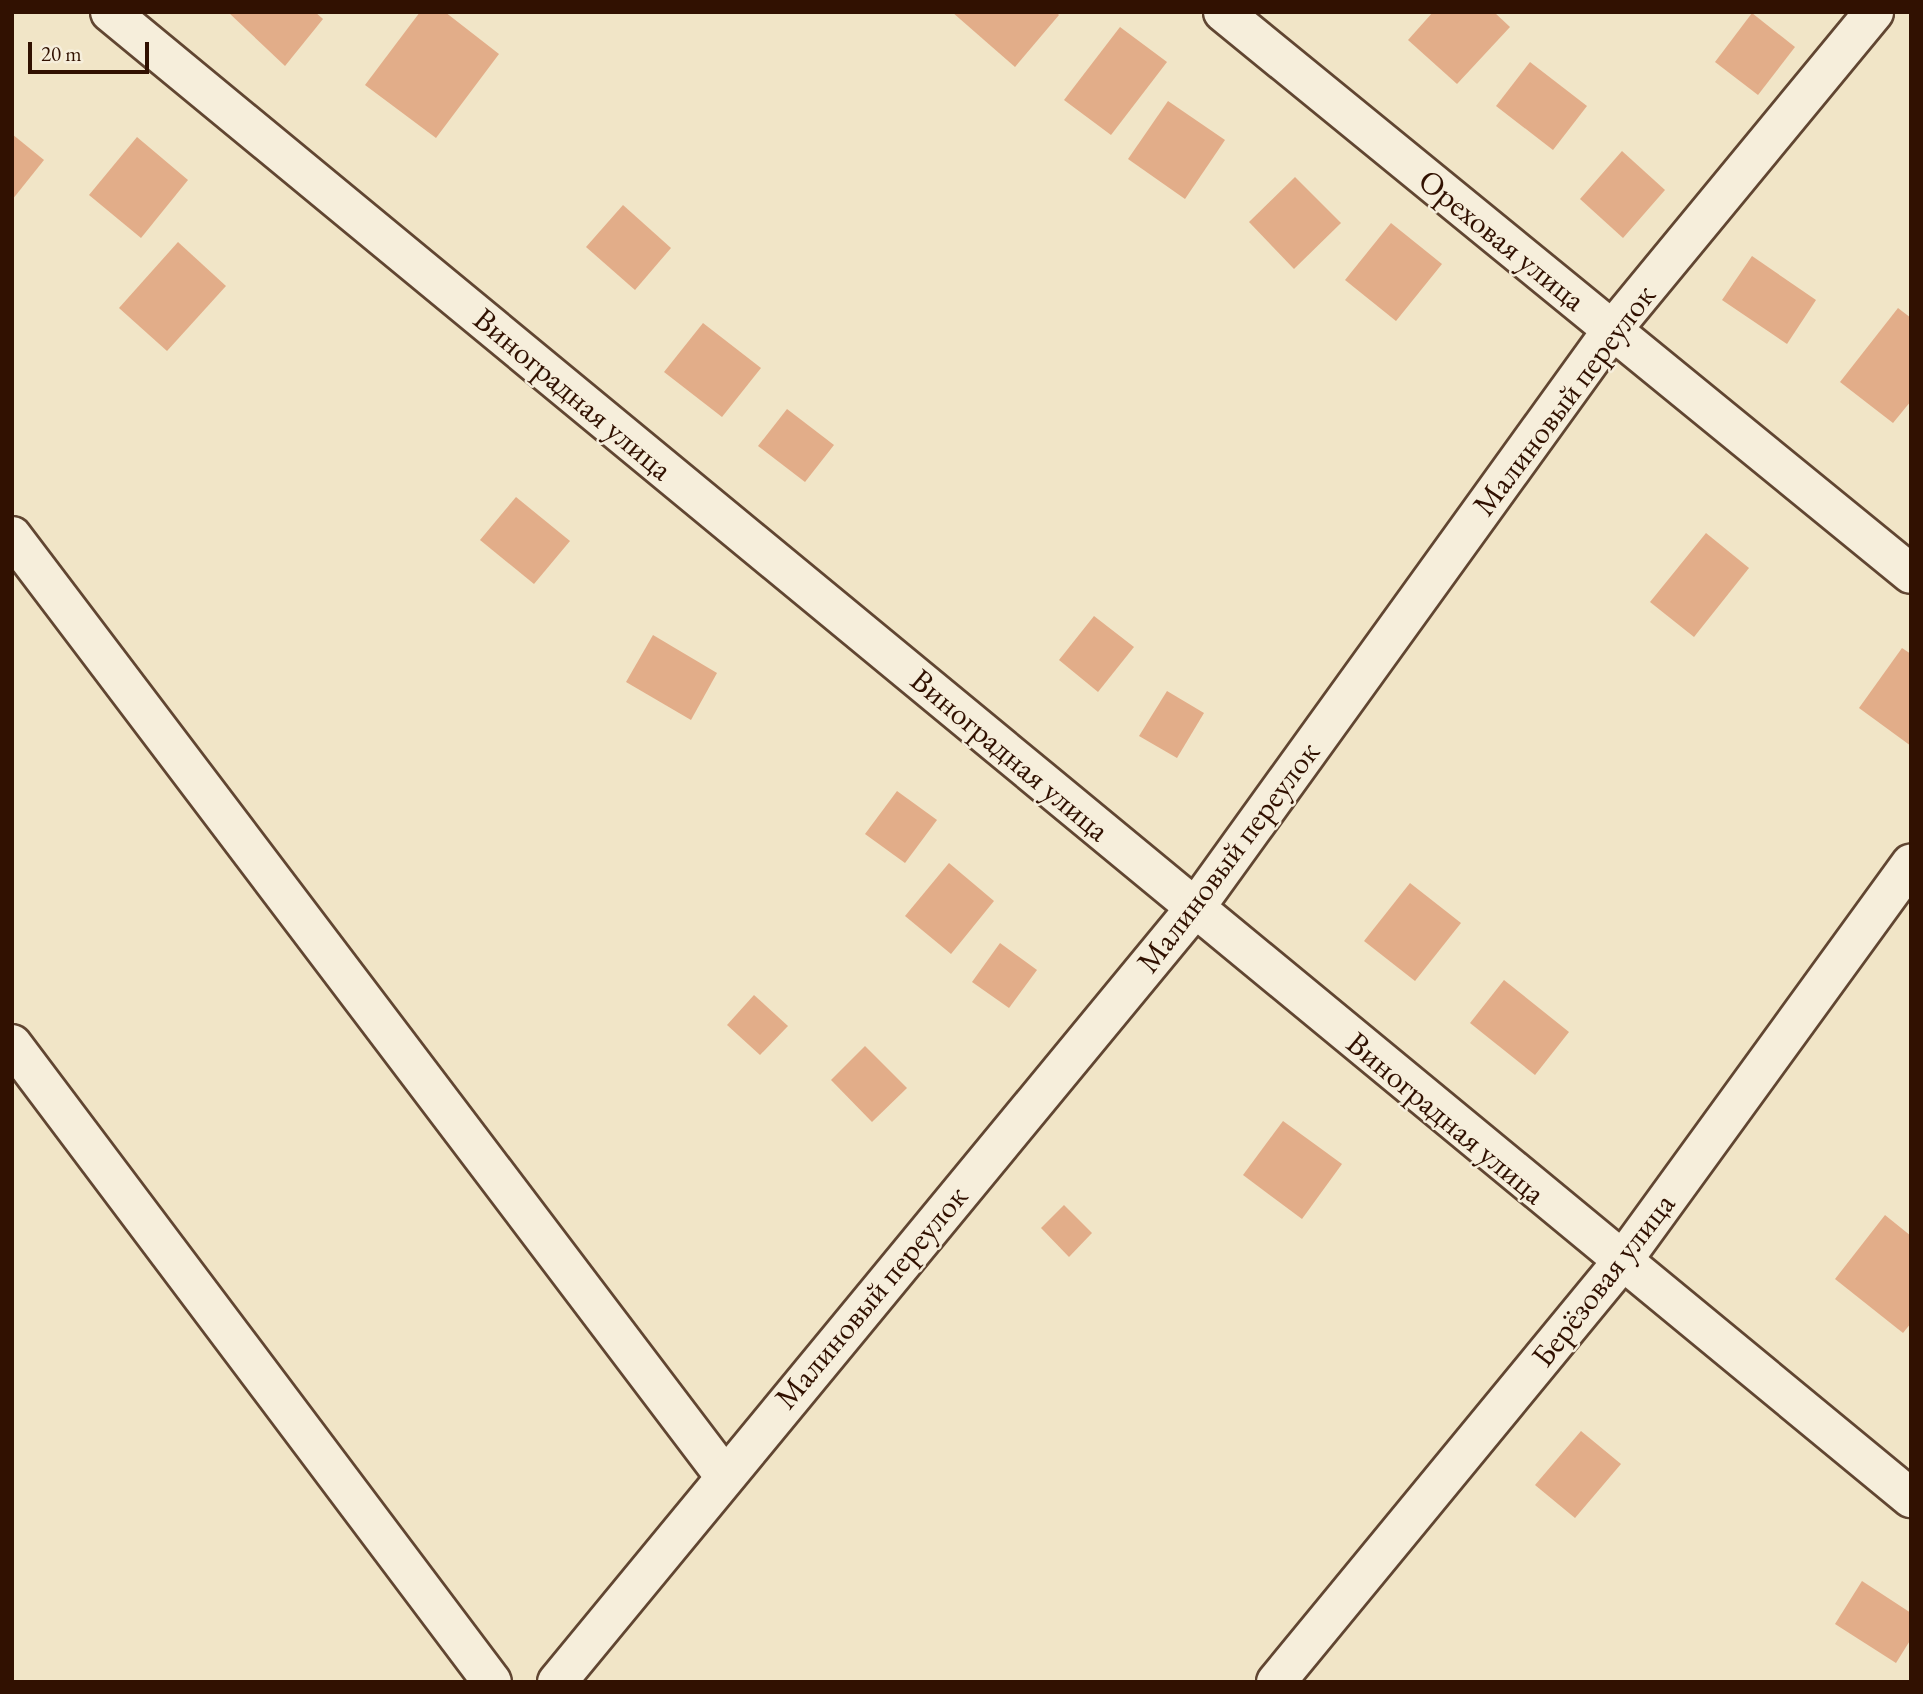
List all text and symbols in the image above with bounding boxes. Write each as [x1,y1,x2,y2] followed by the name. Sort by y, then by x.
[32,28,152,72] scale bar
[41,40,82,67] text: 20 m
[1411,161,1593,319] street label: Ореховая улица
[1465,277,1663,523] street label: Малиновый переулок
[466,300,680,488] street label: Виноградная улица
[903,661,1117,849] street label: Виноградная улица
[1129,734,1327,980] street label: Малиновый переулок
[1339,1024,1553,1212] street label: Виноградная улица
[766,1178,976,1416] street label: Малиновый переулок
[1523,1185,1683,1375] street label: Берёзовая улица

